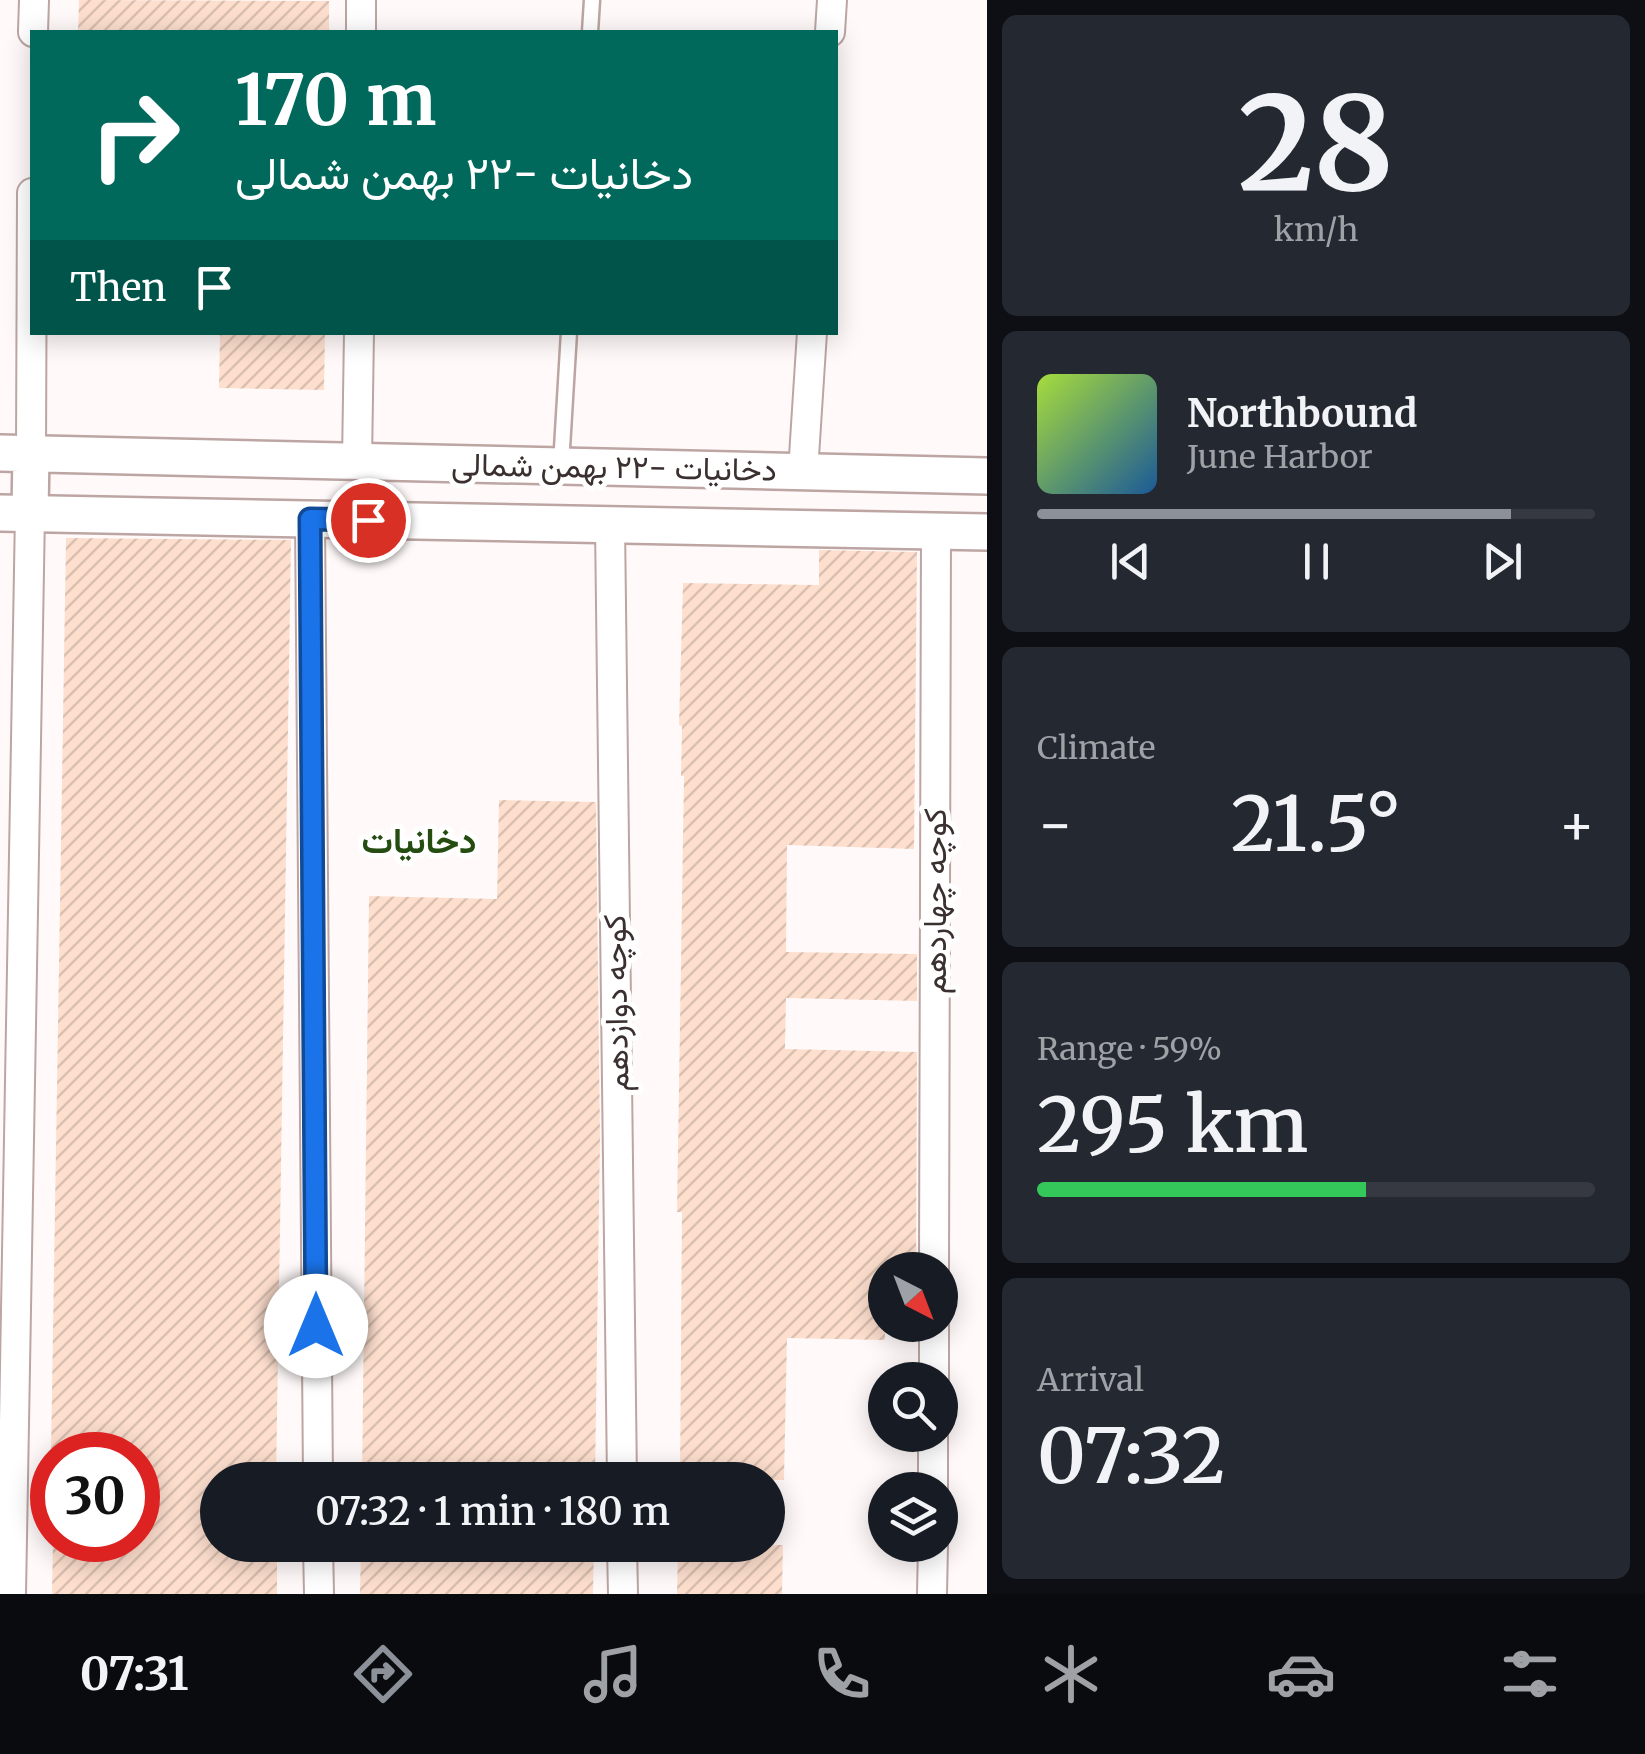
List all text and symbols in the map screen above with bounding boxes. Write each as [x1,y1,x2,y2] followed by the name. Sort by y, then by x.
[235,56,436,144] text: 170 m
[1238,63,1394,226] text: 28
[70,70,200,200] icon: right
[235,145,693,201] text: دخانیات -۲۲ بهمن شمالی
[1274,210,1358,250] text: km/h
[187,260,242,315] icon: arrive
[70,264,167,311] text: Then
[1187,390,1417,437] text: Northbound
[1187,437,1373,477] text: June Harbor
[451,444,777,490] street label: دخانیات -۲۲ بهمن شمالی
[326,478,411,563] pin
[341,493,396,548] icon: arrive
[1103,534,1158,589] icon: previous
[1289,534,1344,589] icon: pause
[1475,534,1530,589] icon: next
[1037,728,1155,768] text: Climate
[1231,777,1401,871] text: 21.5°
[1037,790,1074,859] text: −
[1558,790,1595,859] text: +
[915,808,957,994] street label: کوچه چهاردهم
[362,819,476,863] district label: دخانیات
[594,914,640,1092] street label: کوچه دوازدهم
[1037,1029,1222,1069] text: Range · 59%
[1037,1078,1308,1172] text: 295 km
[868,1252,958,1342] north arrow
[868,1252,958,1562] map controls
[264,1274,368,1378] position arrow
[1037,1360,1144,1400] text: Arrival
[868,1362,958,1452] button: search
[1037,1409,1226,1503] text: 07:32
[30,1432,160,1562] speed limit sign: 30
[868,1472,958,1562] button: layers
[315,1488,670,1535] text: 07:32 · 1 min · 180 m
[348,1639,418,1709] icon: directions
[578,1639,648,1709] icon: music
[807,1639,877,1709] icon: phone
[1036,1639,1106,1709] icon: climate
[1266,1639,1336,1709] icon: car
[1495,1639,1565,1709] icon: filters
[80,1646,189,1702] text: 07:31

